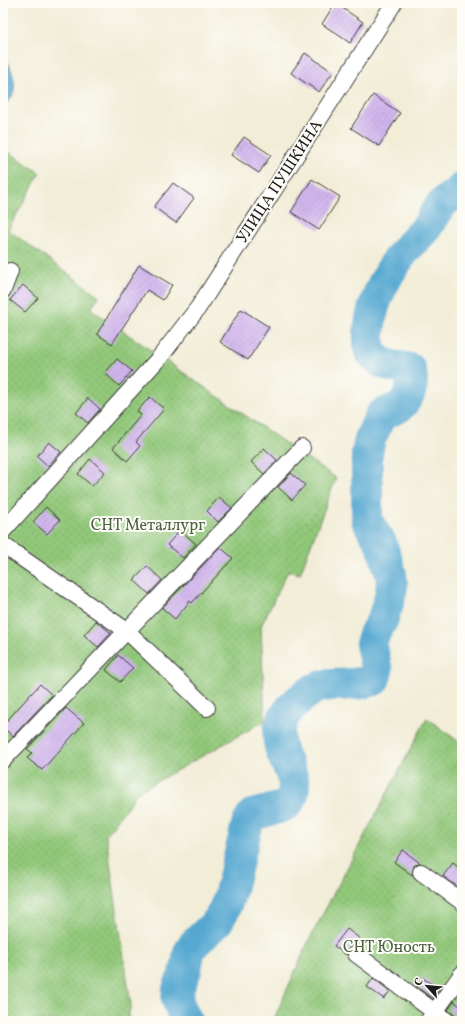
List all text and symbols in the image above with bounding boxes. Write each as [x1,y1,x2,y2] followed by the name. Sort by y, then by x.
[232,116,328,248] street label: УЛИЦА ПУШКИНА
[91,515,205,537] park label: СНТ Металлург
[343,937,435,959] park label: СНТ Юность
[407,966,447,1006] north arrow
[411,976,428,989] text: С

